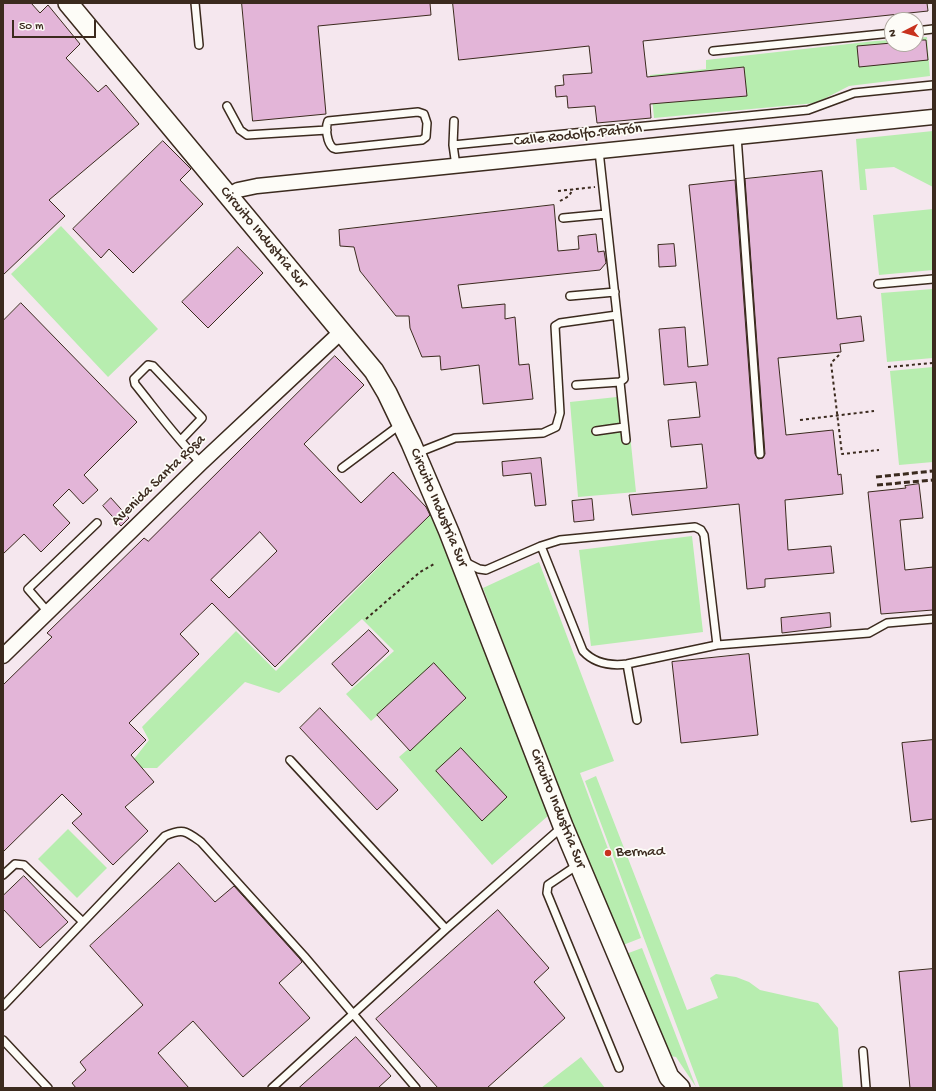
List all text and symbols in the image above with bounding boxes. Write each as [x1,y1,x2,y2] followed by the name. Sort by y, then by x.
[14,12,98,38] scale bar
[884,12,924,52] north arrow
[19,20,44,34] text: 50 m
[887,29,899,37] text: N
[513,120,643,152] street label: Calle Rodolfo Patrón
[215,183,311,293] street label: Circuito Industria Sur
[108,431,210,531] street label: Avenida Santa Rosa
[405,446,471,570] street label: Circuito Industria Sur
[525,747,589,871] street label: Circuito Industria Sur
[616,844,664,862] place label: Bermad
[603,848,613,858] marker: Bermad

